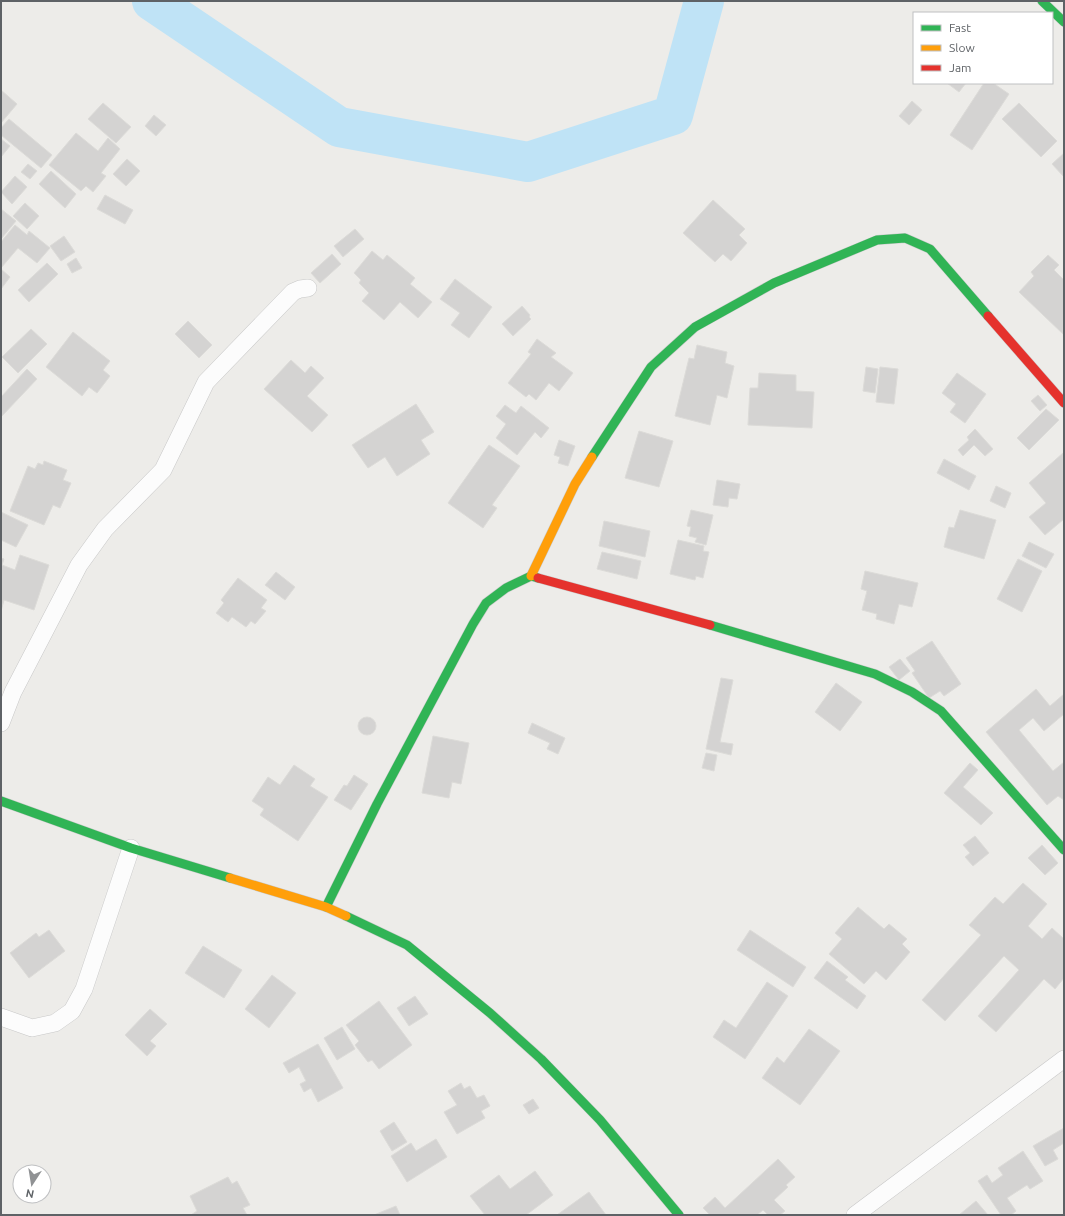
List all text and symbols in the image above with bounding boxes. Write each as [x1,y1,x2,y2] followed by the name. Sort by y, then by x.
[913,12,1053,84] legend
[949,21,971,34] text: Fast
[949,41,975,54] text: Slow
[949,61,971,74] text: Jam
[12,1164,52,1204] north arrow
[25,1187,35,1201] text: N

